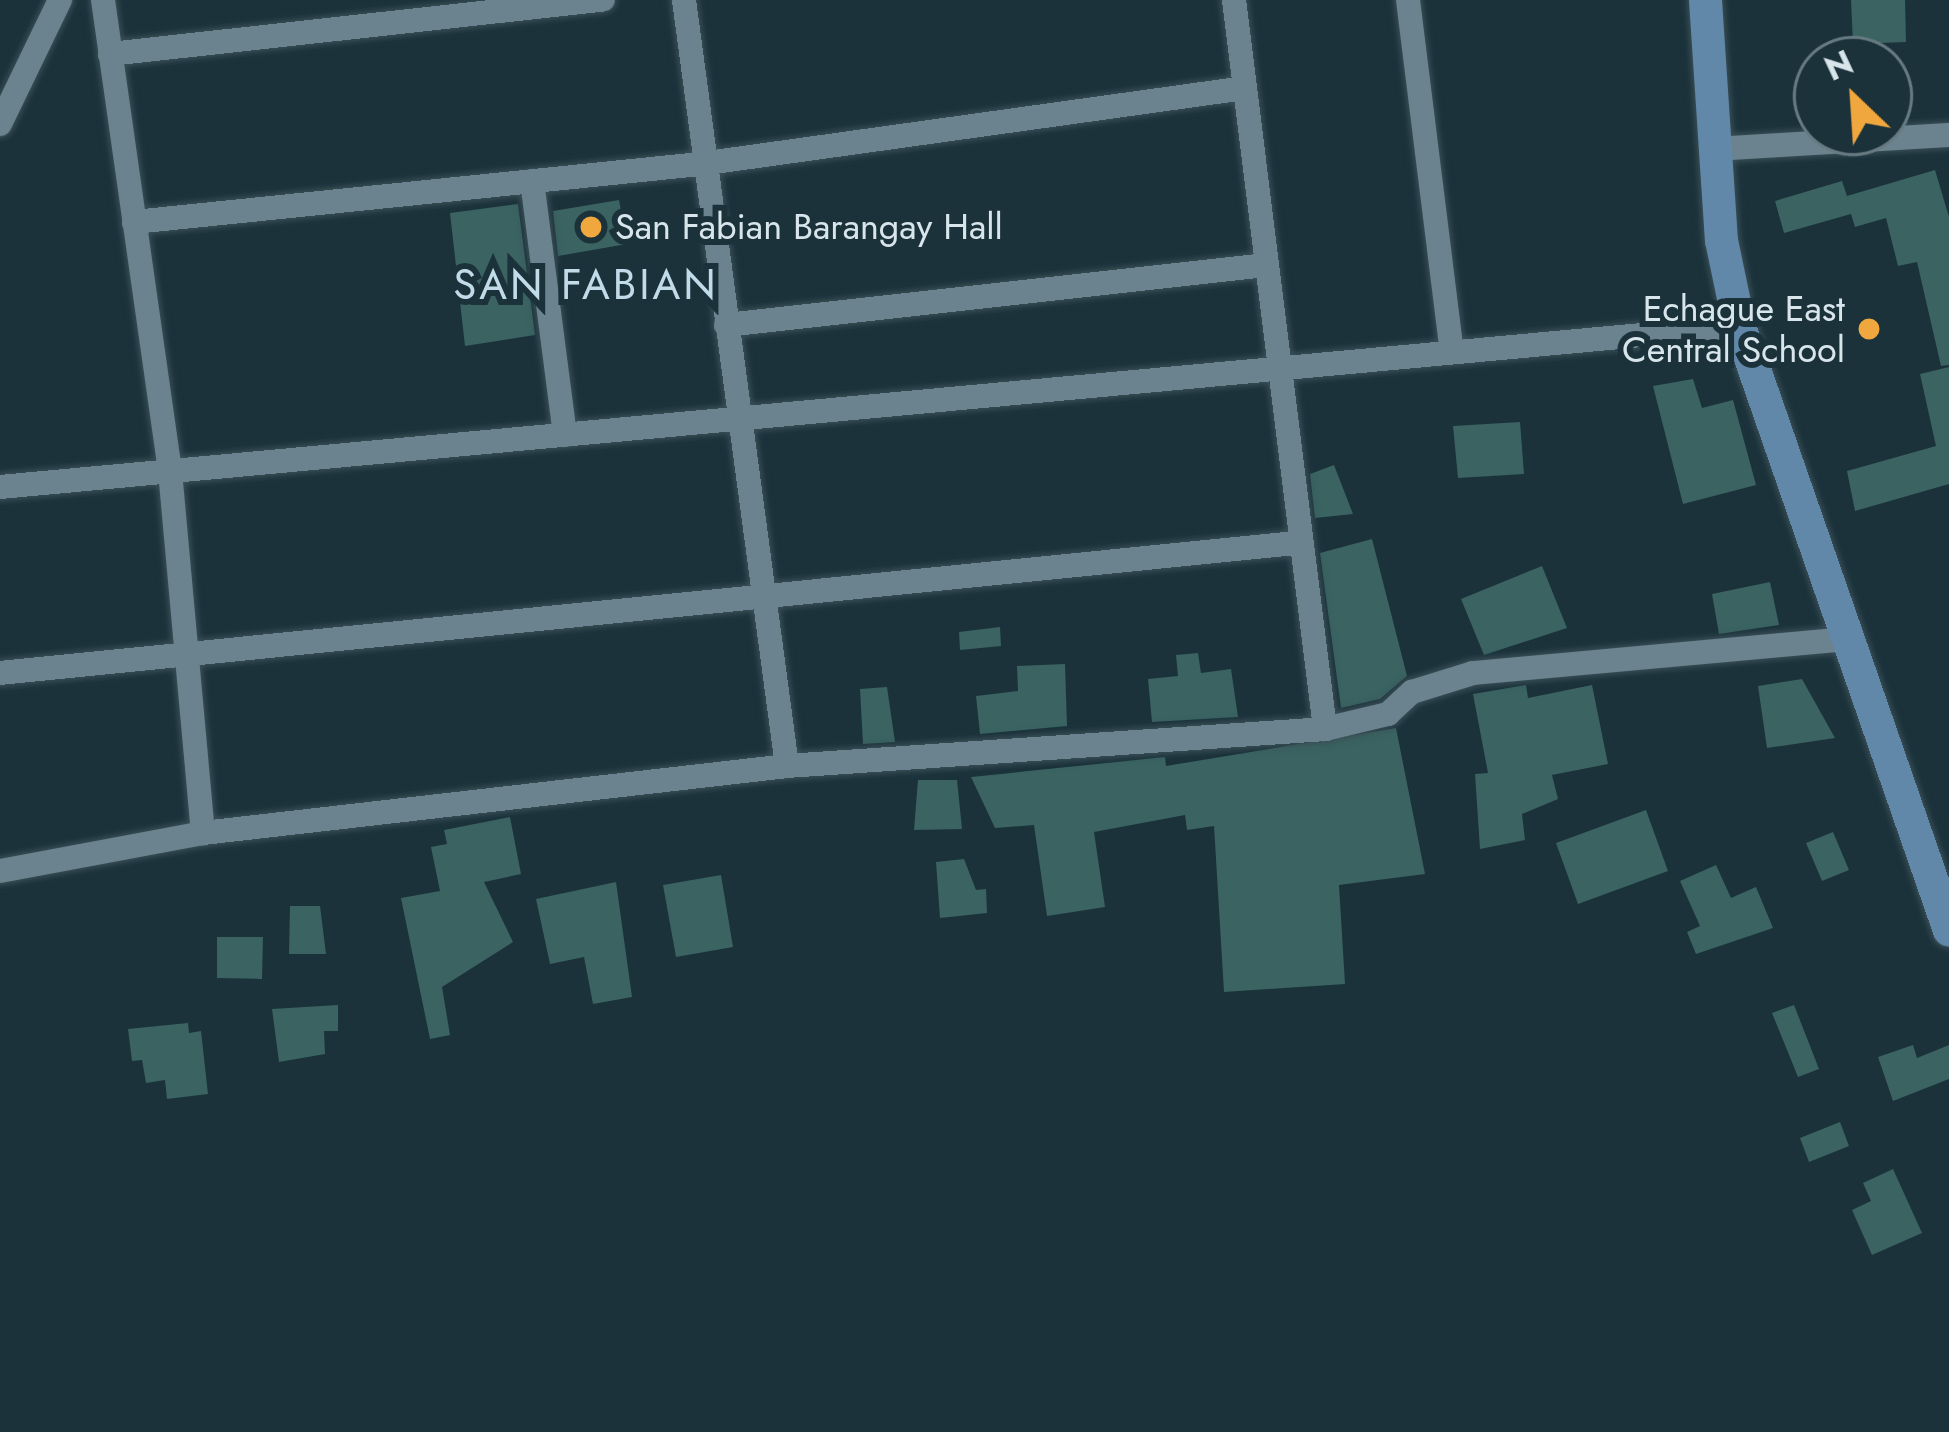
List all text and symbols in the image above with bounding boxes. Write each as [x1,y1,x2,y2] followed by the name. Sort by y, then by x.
[1793,36,1913,156] north arrow
[1817,39,1861,92] text: N
[615,205,1003,249] place label: San Fabian Barangay Hall
[578,214,604,240] marker: San Fabian Barangay Hall
[453,260,719,310] district label: SAN FABIAN
[1622,286,1845,371] place label: Echague East Central School
[1856,316,1882,342] marker: Echague East Central School

